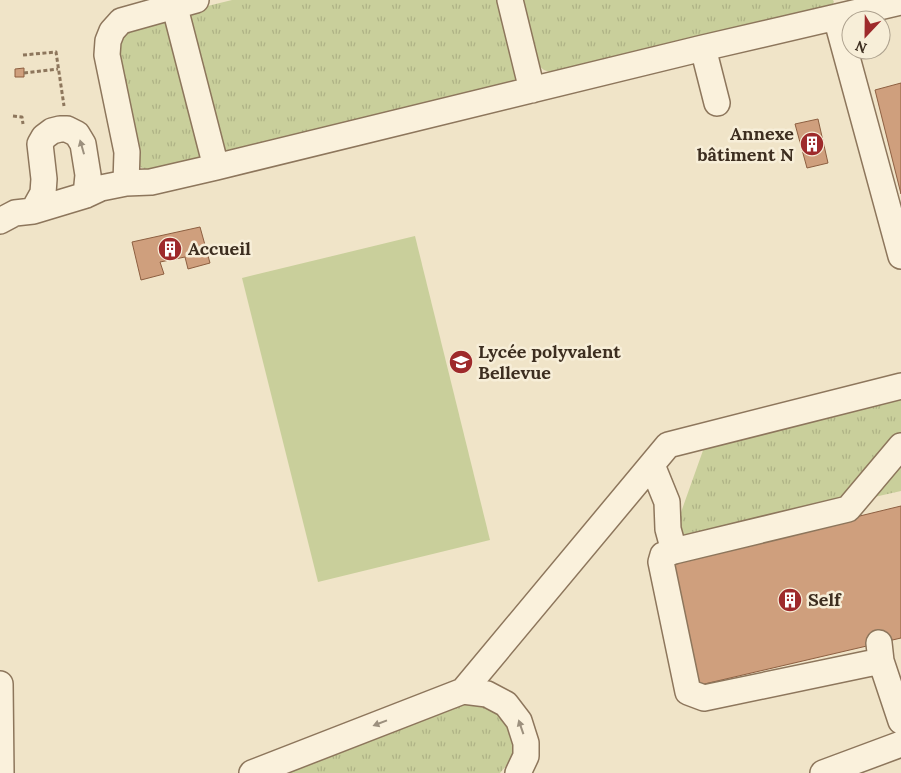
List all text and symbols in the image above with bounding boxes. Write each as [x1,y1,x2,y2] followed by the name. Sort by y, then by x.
[841,10,891,60] north arrow
[853,37,870,57] text: N
[696,122,794,166] place label: Annexe bâtiment N
[799,131,825,157] building icon: Annexe bâtiment N
[78,139,86,154] one-way arrow
[157,236,183,262] building icon: Accueil
[188,237,251,260] place label: Accueil
[478,340,621,384] place label: Lycée polyvalent Bellevue
[448,349,474,375] school or university icon: Lycée polyvalent Bellevue
[777,587,803,613] building icon: Self
[808,588,842,611] place label: Self
[516,719,524,734] one-way arrow
[373,720,387,728] one-way arrow

